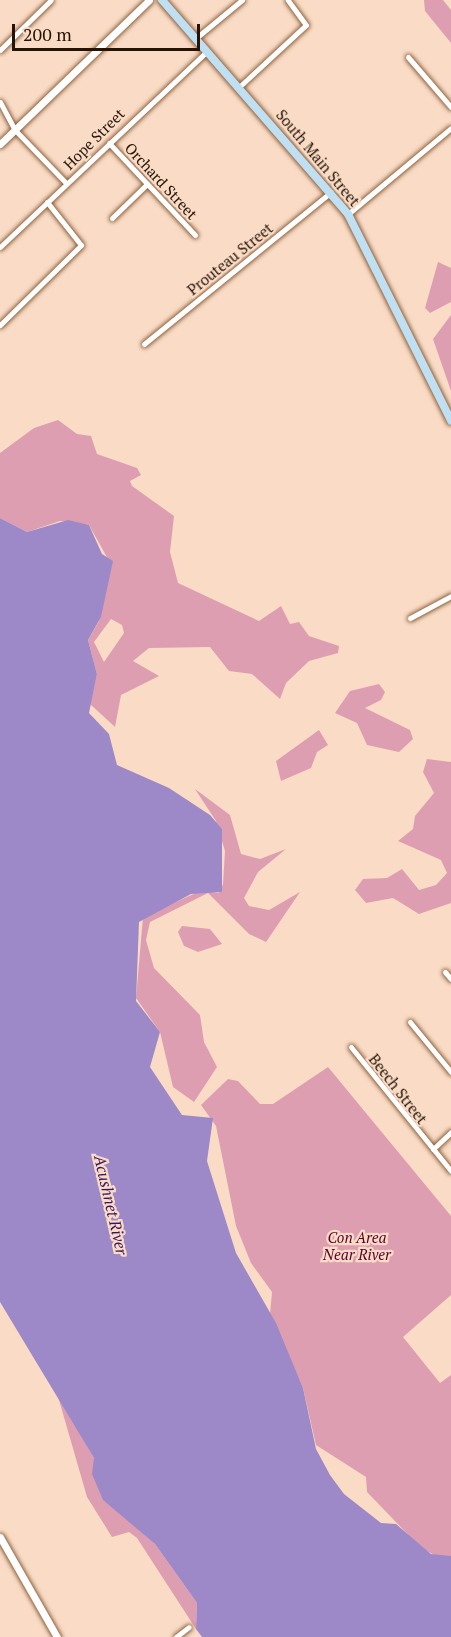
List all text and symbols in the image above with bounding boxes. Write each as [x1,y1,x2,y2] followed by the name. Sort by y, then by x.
[15,12,202,50] scale bar
[23,22,72,46] text: 200 m
[60,105,128,173] street label: Hope Street
[272,106,364,210] street label: South Main Street
[121,139,201,223] street label: Orchard Street
[184,219,276,299] street label: Prouteau Street
[365,1050,431,1128] street label: Beech Street
[90,1153,132,1257] water label: Acushnet River
[323,1228,391,1263] park label: Con Area Near River

